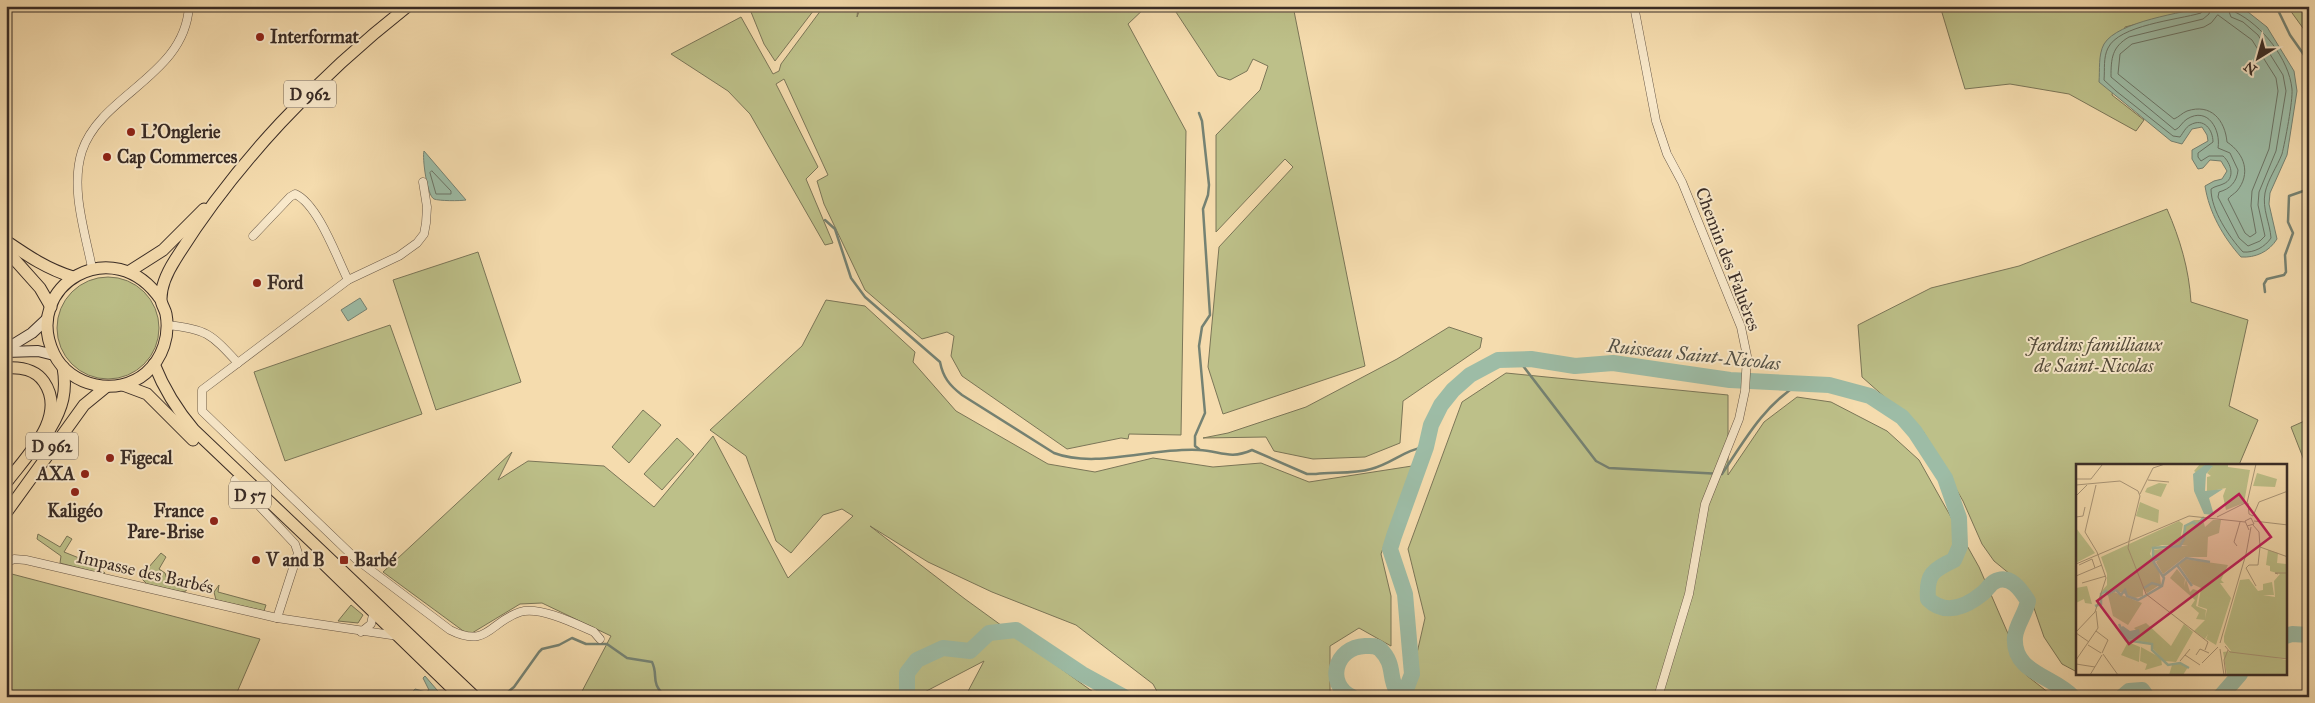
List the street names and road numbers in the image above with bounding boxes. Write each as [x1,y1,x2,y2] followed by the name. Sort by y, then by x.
[284,80,336,108] road number: D 962
[1691,184,1765,334] street label: Chemin des Faluères
[26,432,78,460] road number: D 962
[229,482,271,508] road number: D 57
[74,546,216,598] street label: Impasse des Barbés

